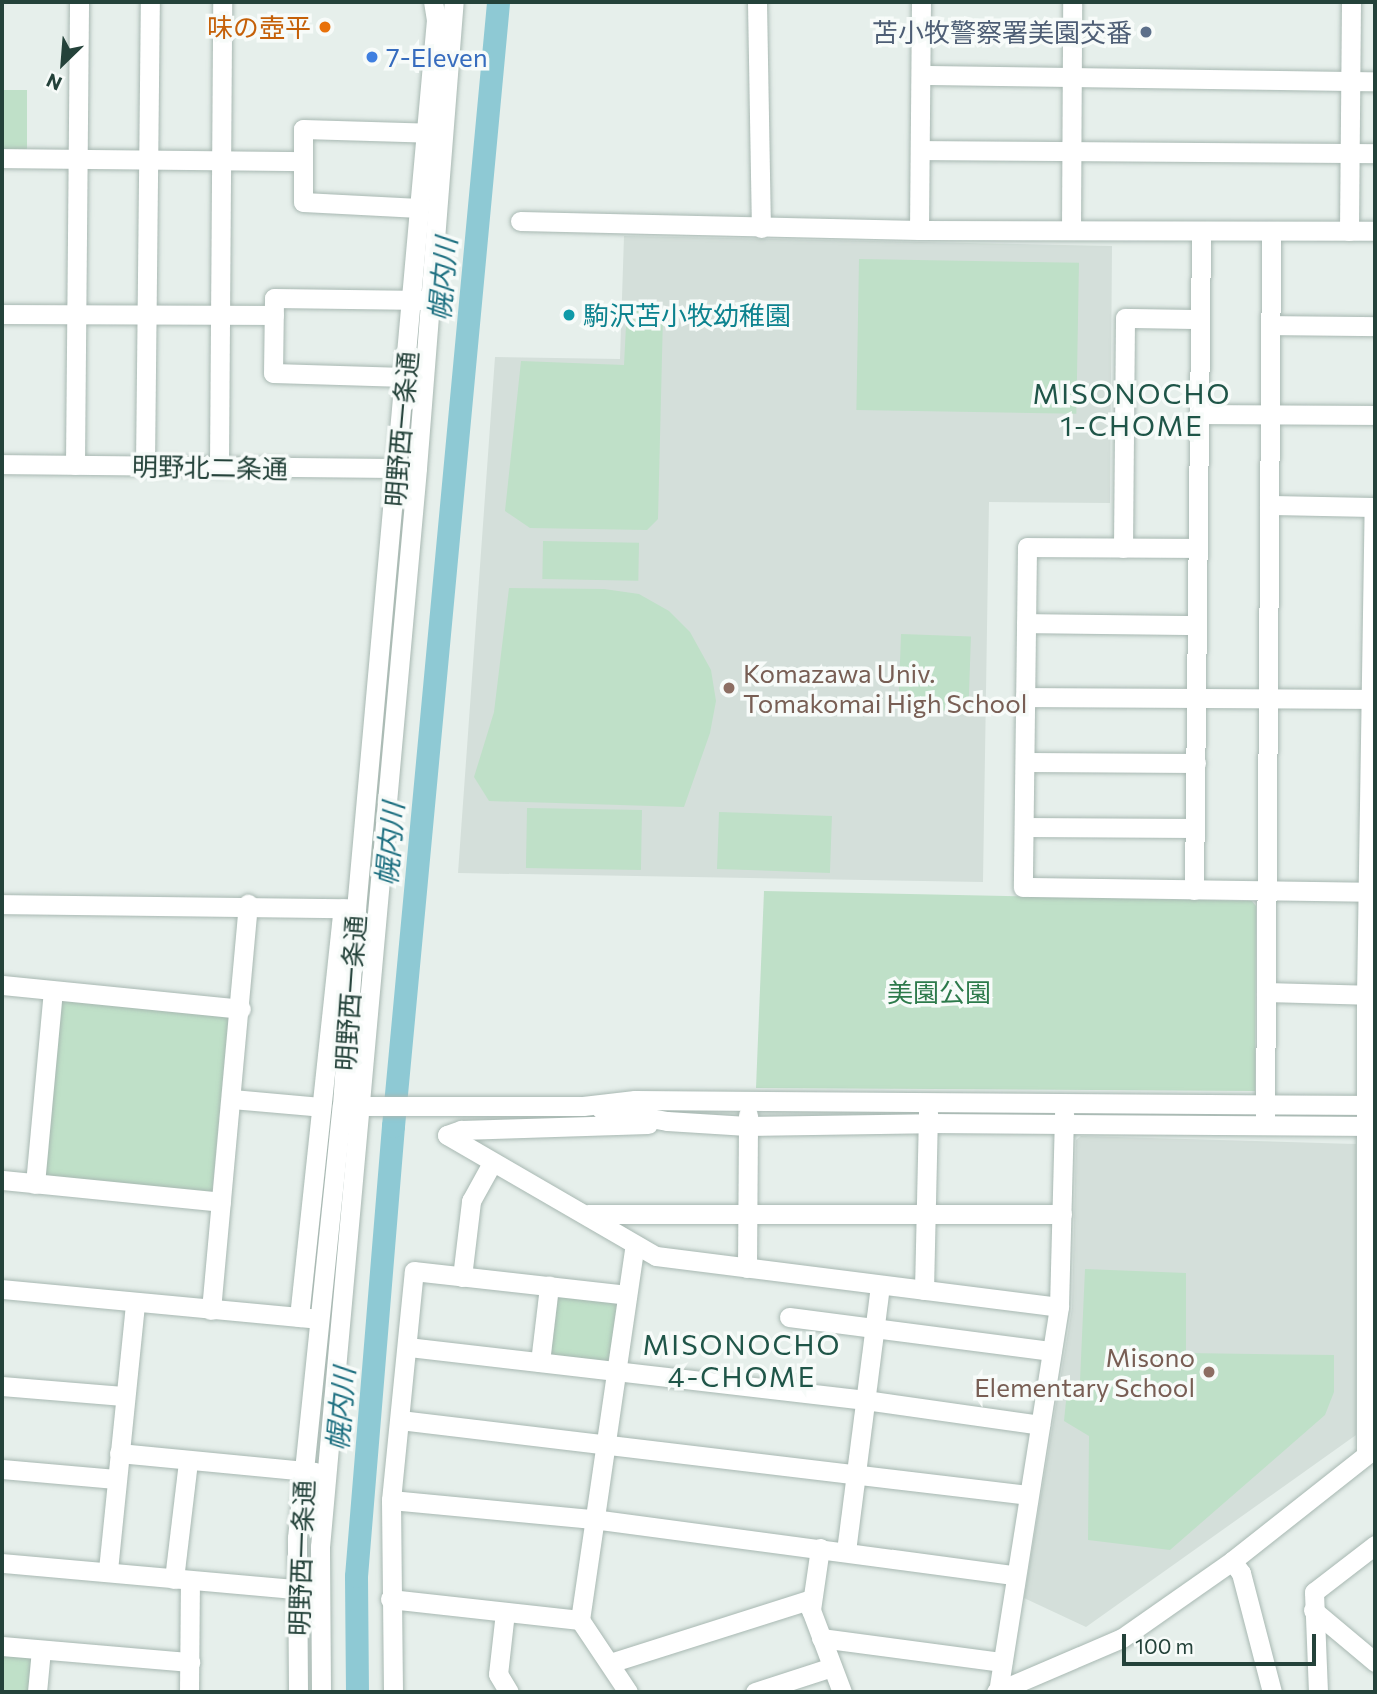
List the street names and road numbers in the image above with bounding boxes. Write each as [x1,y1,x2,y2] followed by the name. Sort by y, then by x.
[379,350,423,508] street label: 明野西一条通
[132,450,288,484] street label: 明野北二条通
[329,914,371,1072] street label: 明野西一条通
[283,1480,319,1636] street label: 明野西一条通

